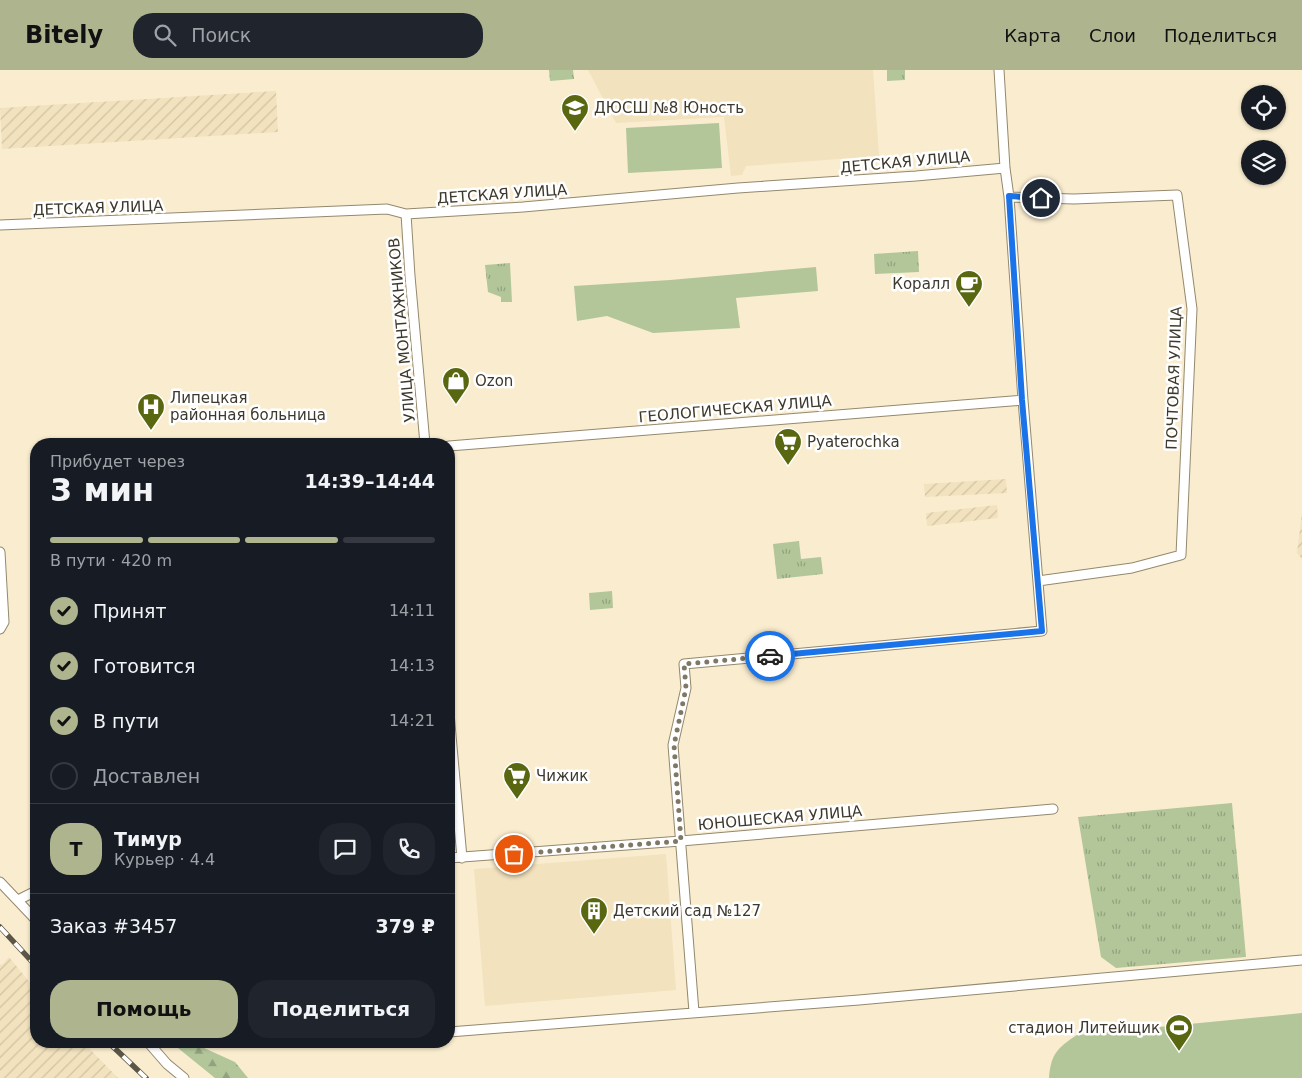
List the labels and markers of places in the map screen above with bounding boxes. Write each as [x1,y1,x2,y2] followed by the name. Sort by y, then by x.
[560,93,590,132] school or university icon: ДЮСШ №8 Юность
[594,99,744,117] place label: ДЮСШ №8 Юность
[1020,177,1062,219] pin
[954,269,984,308] cafe icon: Коралл
[892,275,950,293] place label: Коралл
[441,366,471,405] shop icon: Ozon
[475,372,513,390] place label: Ozon
[170,389,326,424] place label: Липецкая районная больница
[136,392,166,431] hospital icon: Липецкая районная больница
[773,427,803,466] supermarket icon: Pyaterochka
[807,433,900,451] place label: Pyaterochka
[502,761,532,800] supermarket icon: Чижик
[536,767,588,785] place label: Чижик
[493,833,535,875] pin
[579,896,609,935] building icon: Детский сад №127
[613,902,761,920] place label: Детский сад №127
[1164,1013,1194,1052] sports icon: стадион Литейщик
[1008,1019,1160,1037] place label: стадион Литейщик

